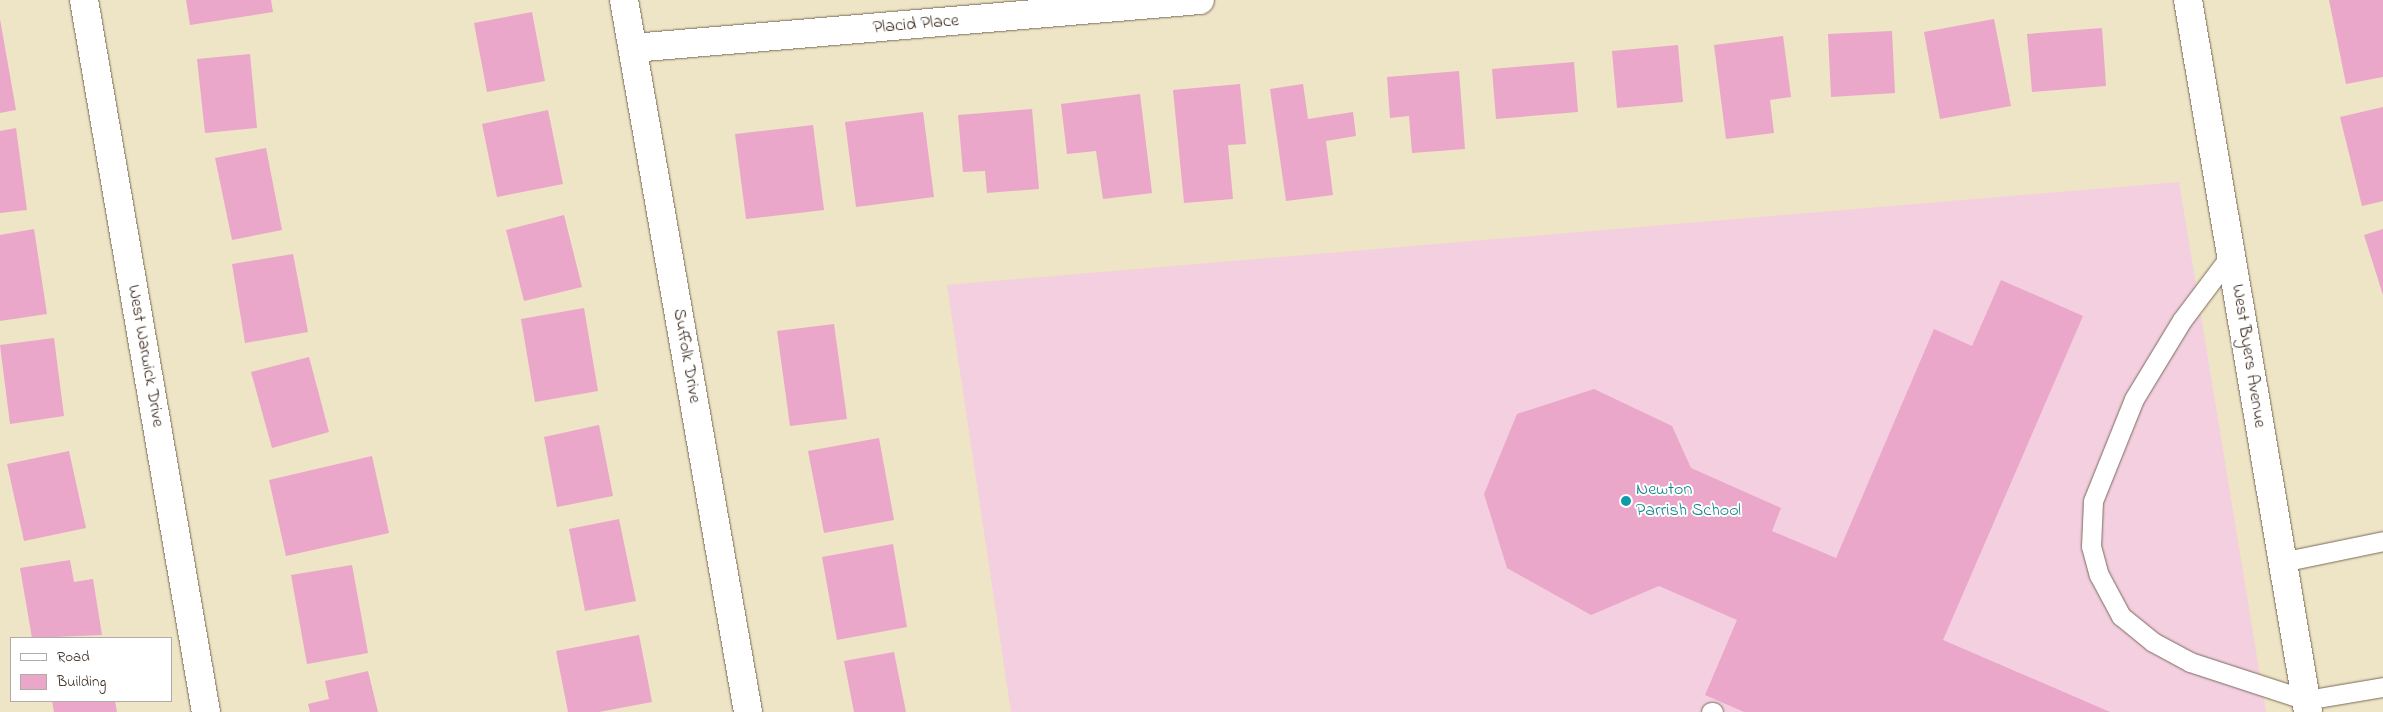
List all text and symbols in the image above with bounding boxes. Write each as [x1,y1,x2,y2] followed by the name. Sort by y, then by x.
[872,10,960,40] street label: Placid Place
[122,283,168,429] street label: West Warwick Drive
[2226,283,2270,429] street label: West Byers Avenue
[667,307,705,405] street label: Suffolk Drive
[1636,480,1741,522] place label: Newton Parrish School
[1620,495,1632,507] marker: Newton Parrish School
[10,637,172,702] legend
[57,646,90,668] text: Road
[57,671,106,693] text: Building

